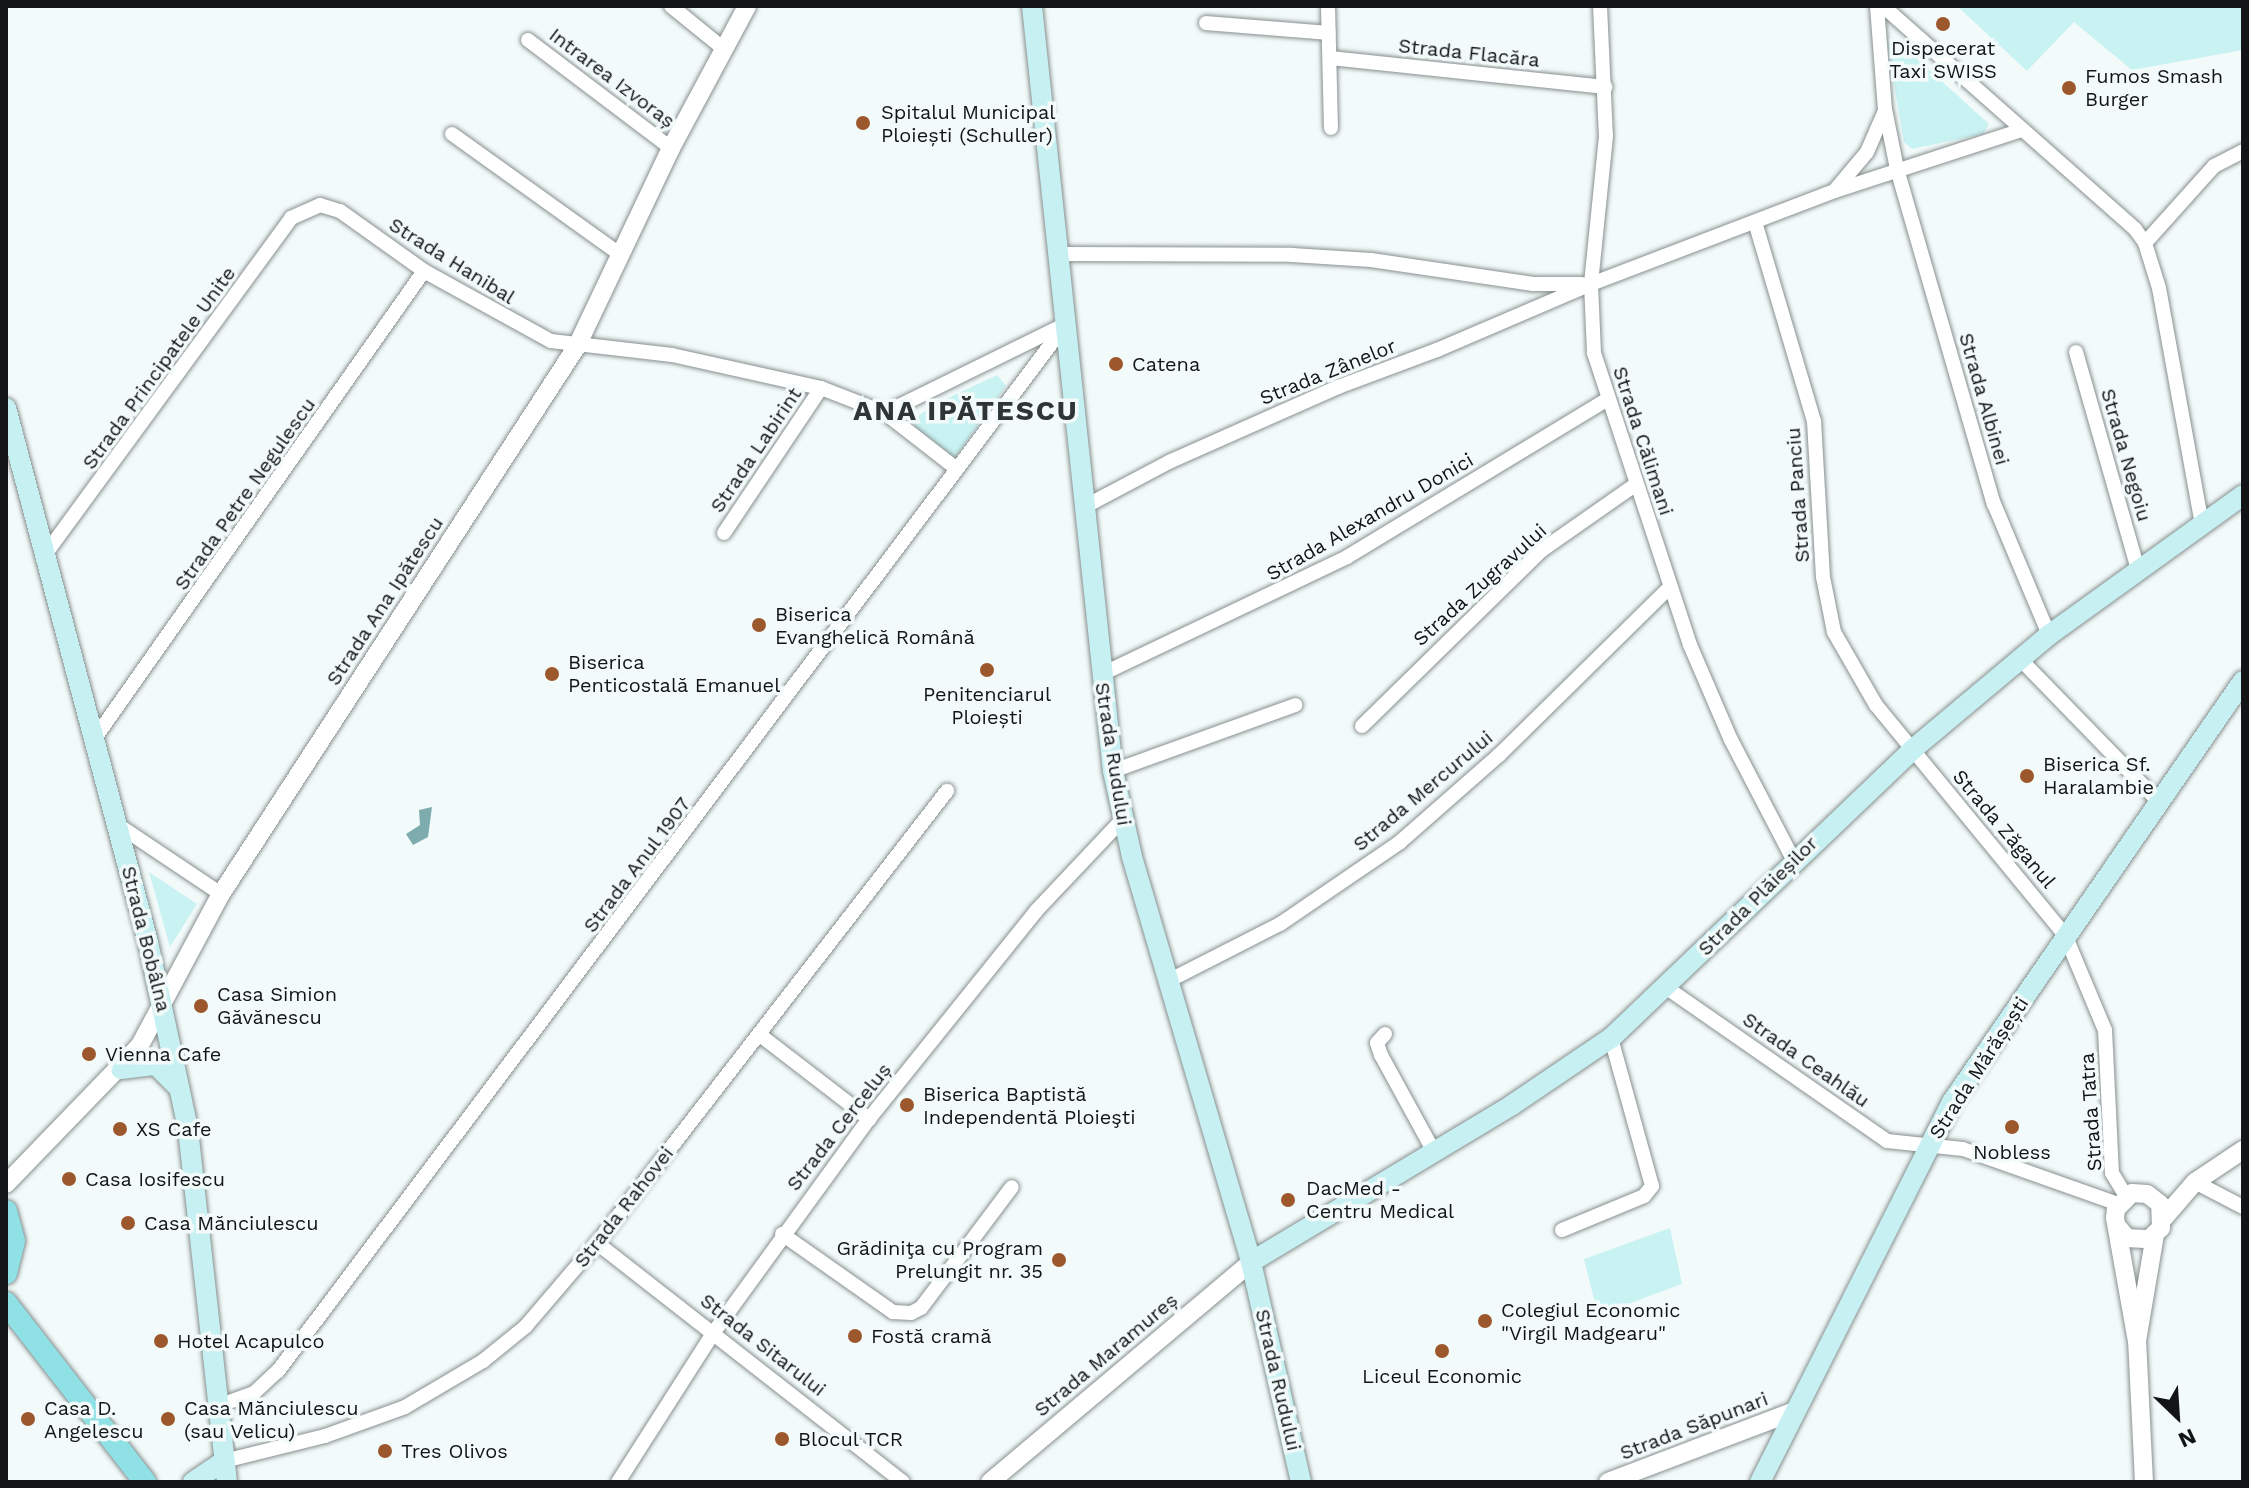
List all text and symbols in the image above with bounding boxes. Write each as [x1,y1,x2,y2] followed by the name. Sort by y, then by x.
[1934,15,1952,33] marker: Dispecerat Taxi SWISS
[544,23,680,133] street label: Intrarea Izvoraș
[1397,34,1541,72] street label: Strada Flacăra
[1889,36,1997,83] place label: Dispecerat Taxi SWISS
[2085,64,2223,111] place label: Fumos Smash Burger
[2060,79,2078,97] marker: Fumos Smash Burger
[881,100,1056,147] place label: Spitalul Municipal Ploiești (Schuller)
[852,112,874,134] marker: Spitalul Municipal Ploiești (Schuller)
[384,212,520,310] street label: Strada Hanibal
[77,262,241,474] street label: Strada Principatele Unite
[1954,330,2014,468] street label: Strada Albinei
[1256,334,1400,410] street label: Strada Zânelor
[1132,352,1200,376] place label: Catena
[1107,355,1125,373] marker: Catena
[1608,363,1678,519] street label: Strada Călimani
[705,383,807,517] street label: Strada Labirint
[2096,386,2156,524] street label: Strada Negoiu
[169,393,321,595] street label: Strada Petre Negulescu
[853,394,1079,428] district label: ANA IPĂTESCU
[1781,426,1815,564] street label: Strada Panciu
[1262,448,1478,586] street label: Strada Alexandru Donici
[321,511,449,691] street label: Strada Ana Ipătescu
[1408,519,1552,651] street label: Strada Zugravului
[775,602,975,649] place label: Biserica Evanghelică Română
[750,616,768,634] marker: Biserica Evanghelică Română
[568,650,781,697] place label: Biserica Penticostală Emanuel
[978,661,996,679] marker: Penitenciarul Ploiești
[543,665,561,683] marker: Biserica Penticostală Emanuel
[1090,680,1136,828] street label: Strada Rudului
[923,682,1051,729] place label: Penitenciarul Ploiești
[1348,725,1498,857] street label: Strada Mercurului
[2043,752,2154,799] place label: Biserica Sf. Haralambie
[1947,765,2061,893] street label: Strada Zăganul
[2018,767,2036,785] marker: Biserica Sf. Haralambie
[578,792,696,938] street label: Strada Anul 1907
[1693,831,1823,961] street label: Strada Plăieșilor
[116,863,176,1015] street label: Strada Bobâlna
[217,982,338,1029] place label: Casa Simion Găvănescu
[1924,992,2034,1144] street label: Strada Mărășești
[192,997,210,1015] marker: Casa Simion Găvănescu
[1738,1007,1874,1113] street label: Strada Ceahlău
[105,1042,222,1066] place label: Vienna Cafe
[80,1045,98,1063] marker: Vienna Cafe
[2075,1051,2107,1173] street label: Strada Tatra
[782,1058,896,1196] street label: Strada Cerceluș
[923,1082,1136,1129] place label: Biserica Baptistă Independentă Ploieşti
[898,1096,916,1114] marker: Biserica Baptistă Independentă Ploieşti
[136,1117,211,1141] place label: XS Cafe
[2003,1118,2021,1136] marker: Nobless
[111,1120,129,1138] marker: XS Cafe
[1973,1140,2051,1164] place label: Nobless
[569,1142,679,1272] street label: Strada Rahovei
[85,1167,226,1191] place label: Casa Iosifescu
[60,1170,78,1188] marker: Casa Iosifescu
[1306,1176,1454,1223] place label: DacMed - Centru Medical
[1277,1189,1299,1211] marker: DacMed - Centru Medical
[144,1211,319,1235] place label: Casa Mănciulescu
[119,1214,137,1232] marker: Casa Mănciulescu
[836,1236,1043,1283] place label: Grădiniţa cu Program Prelungit nr. 35
[1050,1251,1068,1269] marker: Grădiniţa cu Program Prelungit nr. 35
[695,1288,831,1402] street label: Strada Sitarului
[1029,1288,1183,1422] street label: Strada Maramureș
[1501,1298,1681,1345] place label: Colegiul Economic "Virgil Madgearu"
[1250,1307,1306,1453] street label: Strada Rudului
[1476,1312,1494,1330] marker: Colegiul Economic "Virgil Madgearu"
[871,1324,992,1348] place label: Fostă cramă
[846,1327,864,1345] marker: Fostă cramă
[177,1329,326,1353] place label: Hotel Acapulco
[152,1332,170,1350] marker: Hotel Acapulco
[1433,1342,1451,1360] marker: Liceul Economic
[1362,1364,1522,1388] place label: Liceul Economic
[2137,1376,2217,1456] north arrow
[1616,1387,1772,1465] street label: Strada Săpunari
[44,1396,143,1443] place label: Casa D. Angelescu
[184,1396,359,1443] place label: Casa Mănciulescu (sau Velicu)
[19,1410,37,1428] marker: Casa D. Angelescu
[159,1410,177,1428] marker: Casa Mănciulescu (sau Velicu)
[2175,1423,2200,1453] text: N
[798,1427,904,1451] place label: Blocul TCR
[773,1430,791,1448] marker: Blocul TCR
[401,1439,508,1463] place label: Tres Olivos
[376,1442,394,1460] marker: Tres Olivos

